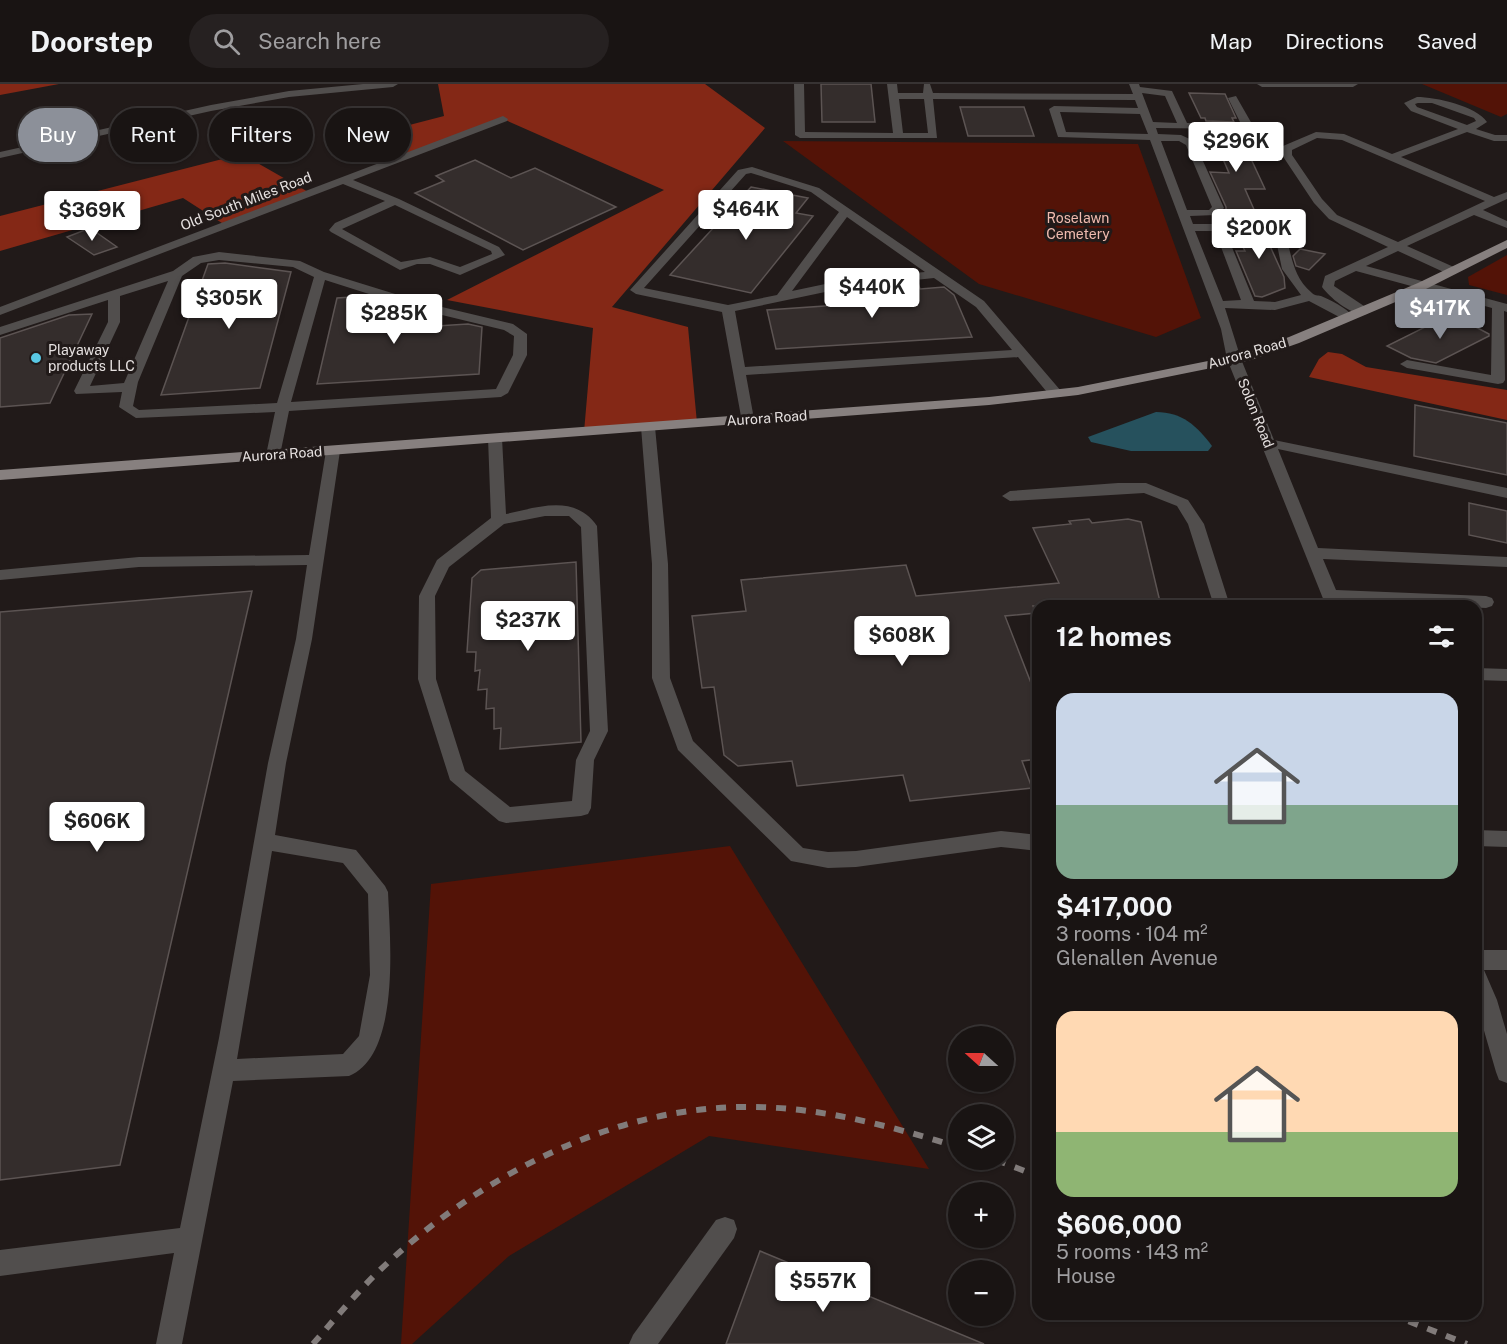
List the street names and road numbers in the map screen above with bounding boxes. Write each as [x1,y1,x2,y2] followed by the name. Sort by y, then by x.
[178,169,314,233] street label: Old South Miles Road
[1206,334,1288,372] street label: Aurora Road
[1235,376,1277,450] street label: Solon Road
[726,407,808,429] street label: Aurora Road
[241,443,323,465] street label: Aurora Road

